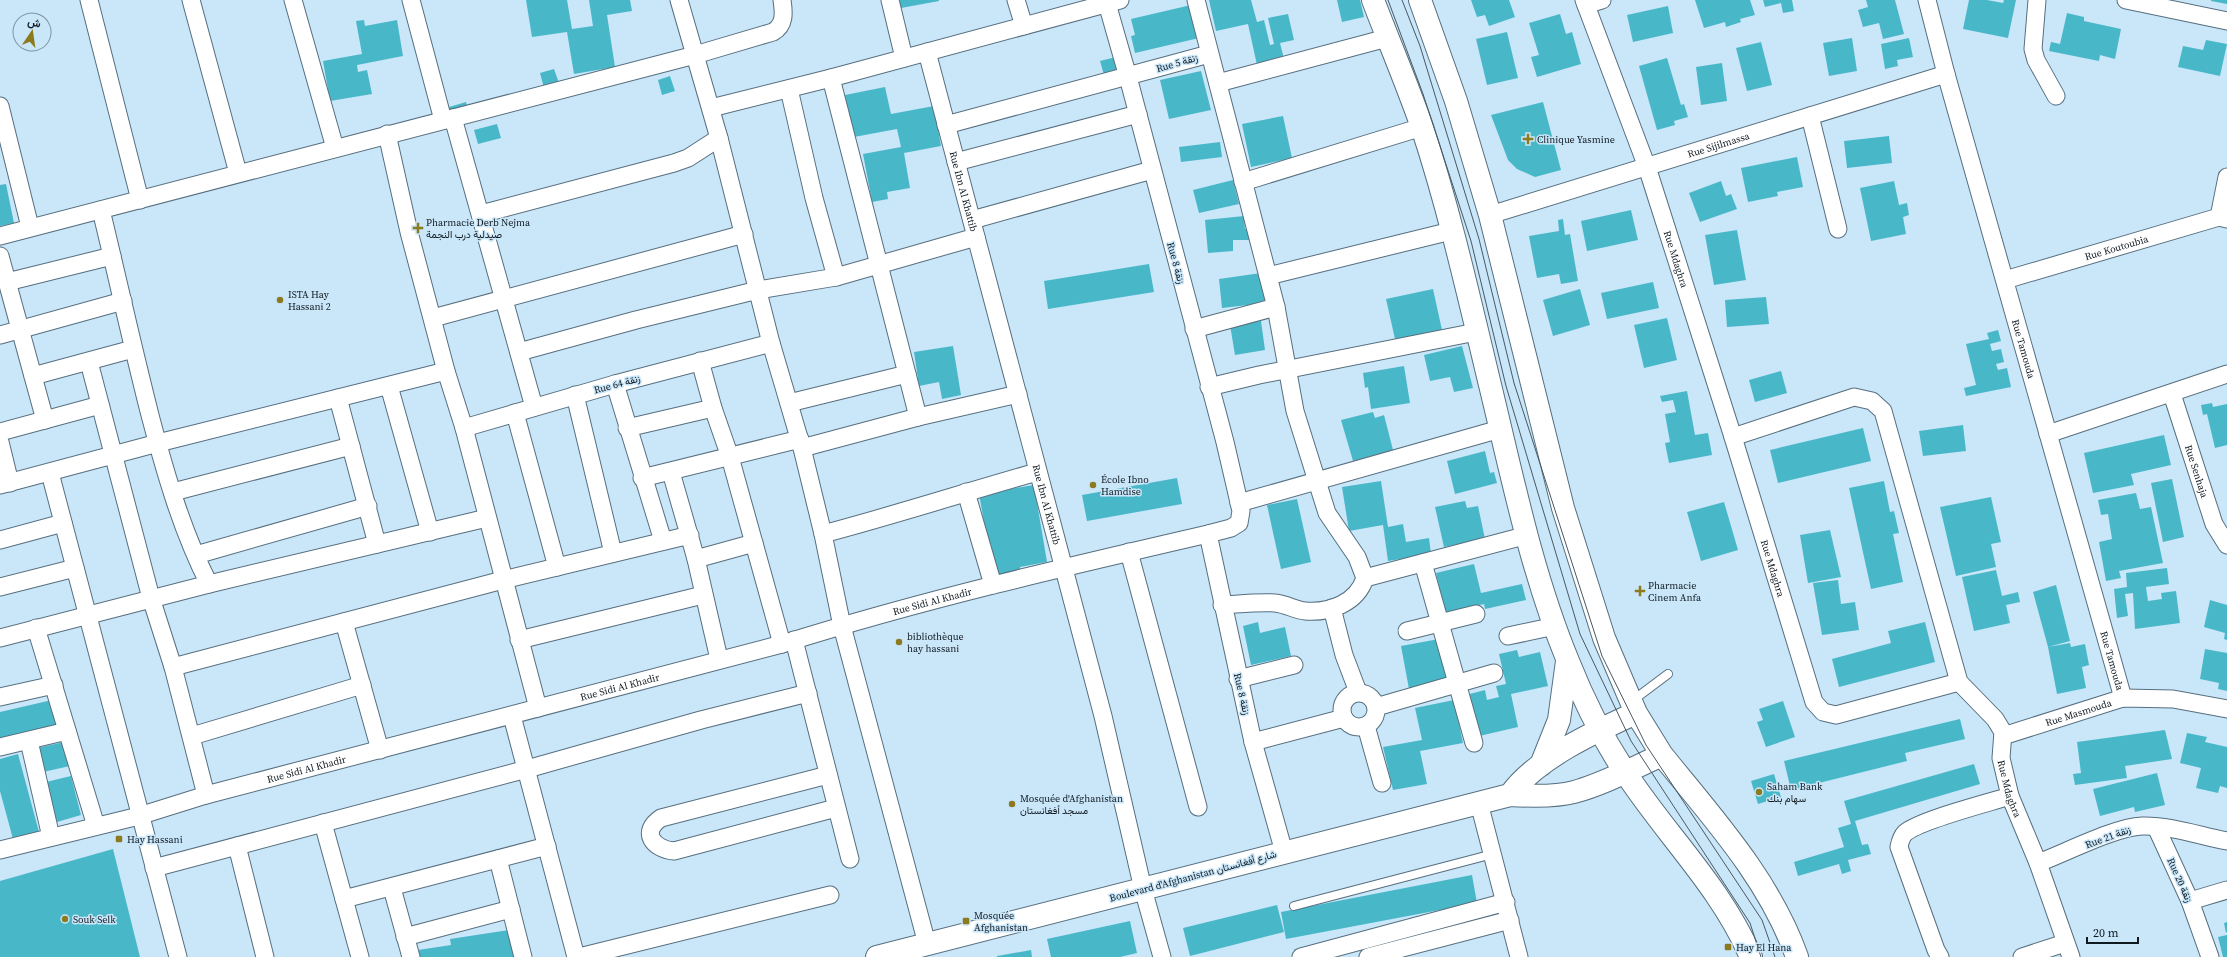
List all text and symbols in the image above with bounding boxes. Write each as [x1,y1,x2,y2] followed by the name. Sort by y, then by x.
[12,12,52,52] north arrow
[26,14,42,32] text: ش
[1155,51,1199,75] street label: Rue 5 زنقة
[1686,128,1752,160] street label: Rue Sijilmassa
[1522,133,1534,145] marker: Clinique Yasmine
[1537,133,1615,146] place label: Clinique Yasmine
[947,150,981,233] street label: Rue Ibn Al Khattib
[426,216,531,241] place label: Pharmacie Derb Nejma صيدلية درب النجمة
[413,223,423,233] marker: Pharmacie Derb Nejma صيدلية درب النجمة
[1661,229,1692,290] street label: Rue Mdaghra
[2083,231,2150,263] street label: Rue Koutoubia
[1164,241,1188,285] street label: Rue 8 زنقة
[288,288,331,313] place label: ISTA Hay Hassani 2
[275,295,285,305] marker: ISTA Hay Hassani 2
[2009,318,2039,381] street label: Rue Tamouda
[592,372,642,396] street label: Rue 64 زنقة
[2182,443,2212,500] street label: Rue Senhaja
[1030,463,1064,546] street label: Rue Ibn Al Khattib
[1101,473,1149,498] place label: École Ibno Hamdise
[1088,480,1098,490] marker: École Ibno Hamdise
[1758,538,1788,599] street label: Rue Mdaghra
[1648,579,1702,604] place label: Pharmacie Cinem Anfa
[891,584,974,618] street label: Rue Sidi Al Khadir
[1635,586,1645,596] marker: Pharmacie Cinem Anfa
[2098,629,2127,692] street label: Rue Tamouda
[907,630,964,655] place label: bibliothèque hay hassani
[894,637,904,647] marker: bibliothèque hay hassani
[579,670,661,703] street label: Rue Sidi Al Khadir
[1231,672,1253,716] street label: Rue 8 زنقة
[2044,695,2114,729] street label: Rue Masmouda
[265,752,348,785] street label: Rue Sidi Al Khadir
[1995,759,2025,820] street label: Rue Mdaghra
[1767,780,1823,805] place label: Saham Bank سهام بنك
[1754,787,1764,797] marker: Saham Bank سهام بنك
[1020,792,1123,817] place label: Mosquée d'Afghanistan مسجد أفغانستان
[1007,799,1017,809] marker: Mosquée d'Afghanistan مسجد أفغانستان
[2083,823,2133,851] street label: Rue 21 زنقة
[127,833,183,846] place label: Hay Hassani
[114,834,124,844] marker: Hay Hassani
[1108,847,1278,905] street label: Boulevard d'Afghanistan شارع أفغانستان
[2164,856,2196,904] street label: Rue 20 زنقة
[974,909,1028,934] place label: Mosquée Afghanistan
[73,913,116,926] place label: Souk Selk
[60,914,70,924] marker: Souk Selk
[961,916,971,926] marker: Mosquée Afghanistan
[2087,919,2138,945] scale bar
[2093,925,2119,941] text: 20 m
[1736,941,1792,954] place label: Hay El Hana
[1723,942,1733,952] marker: Hay El Hana

